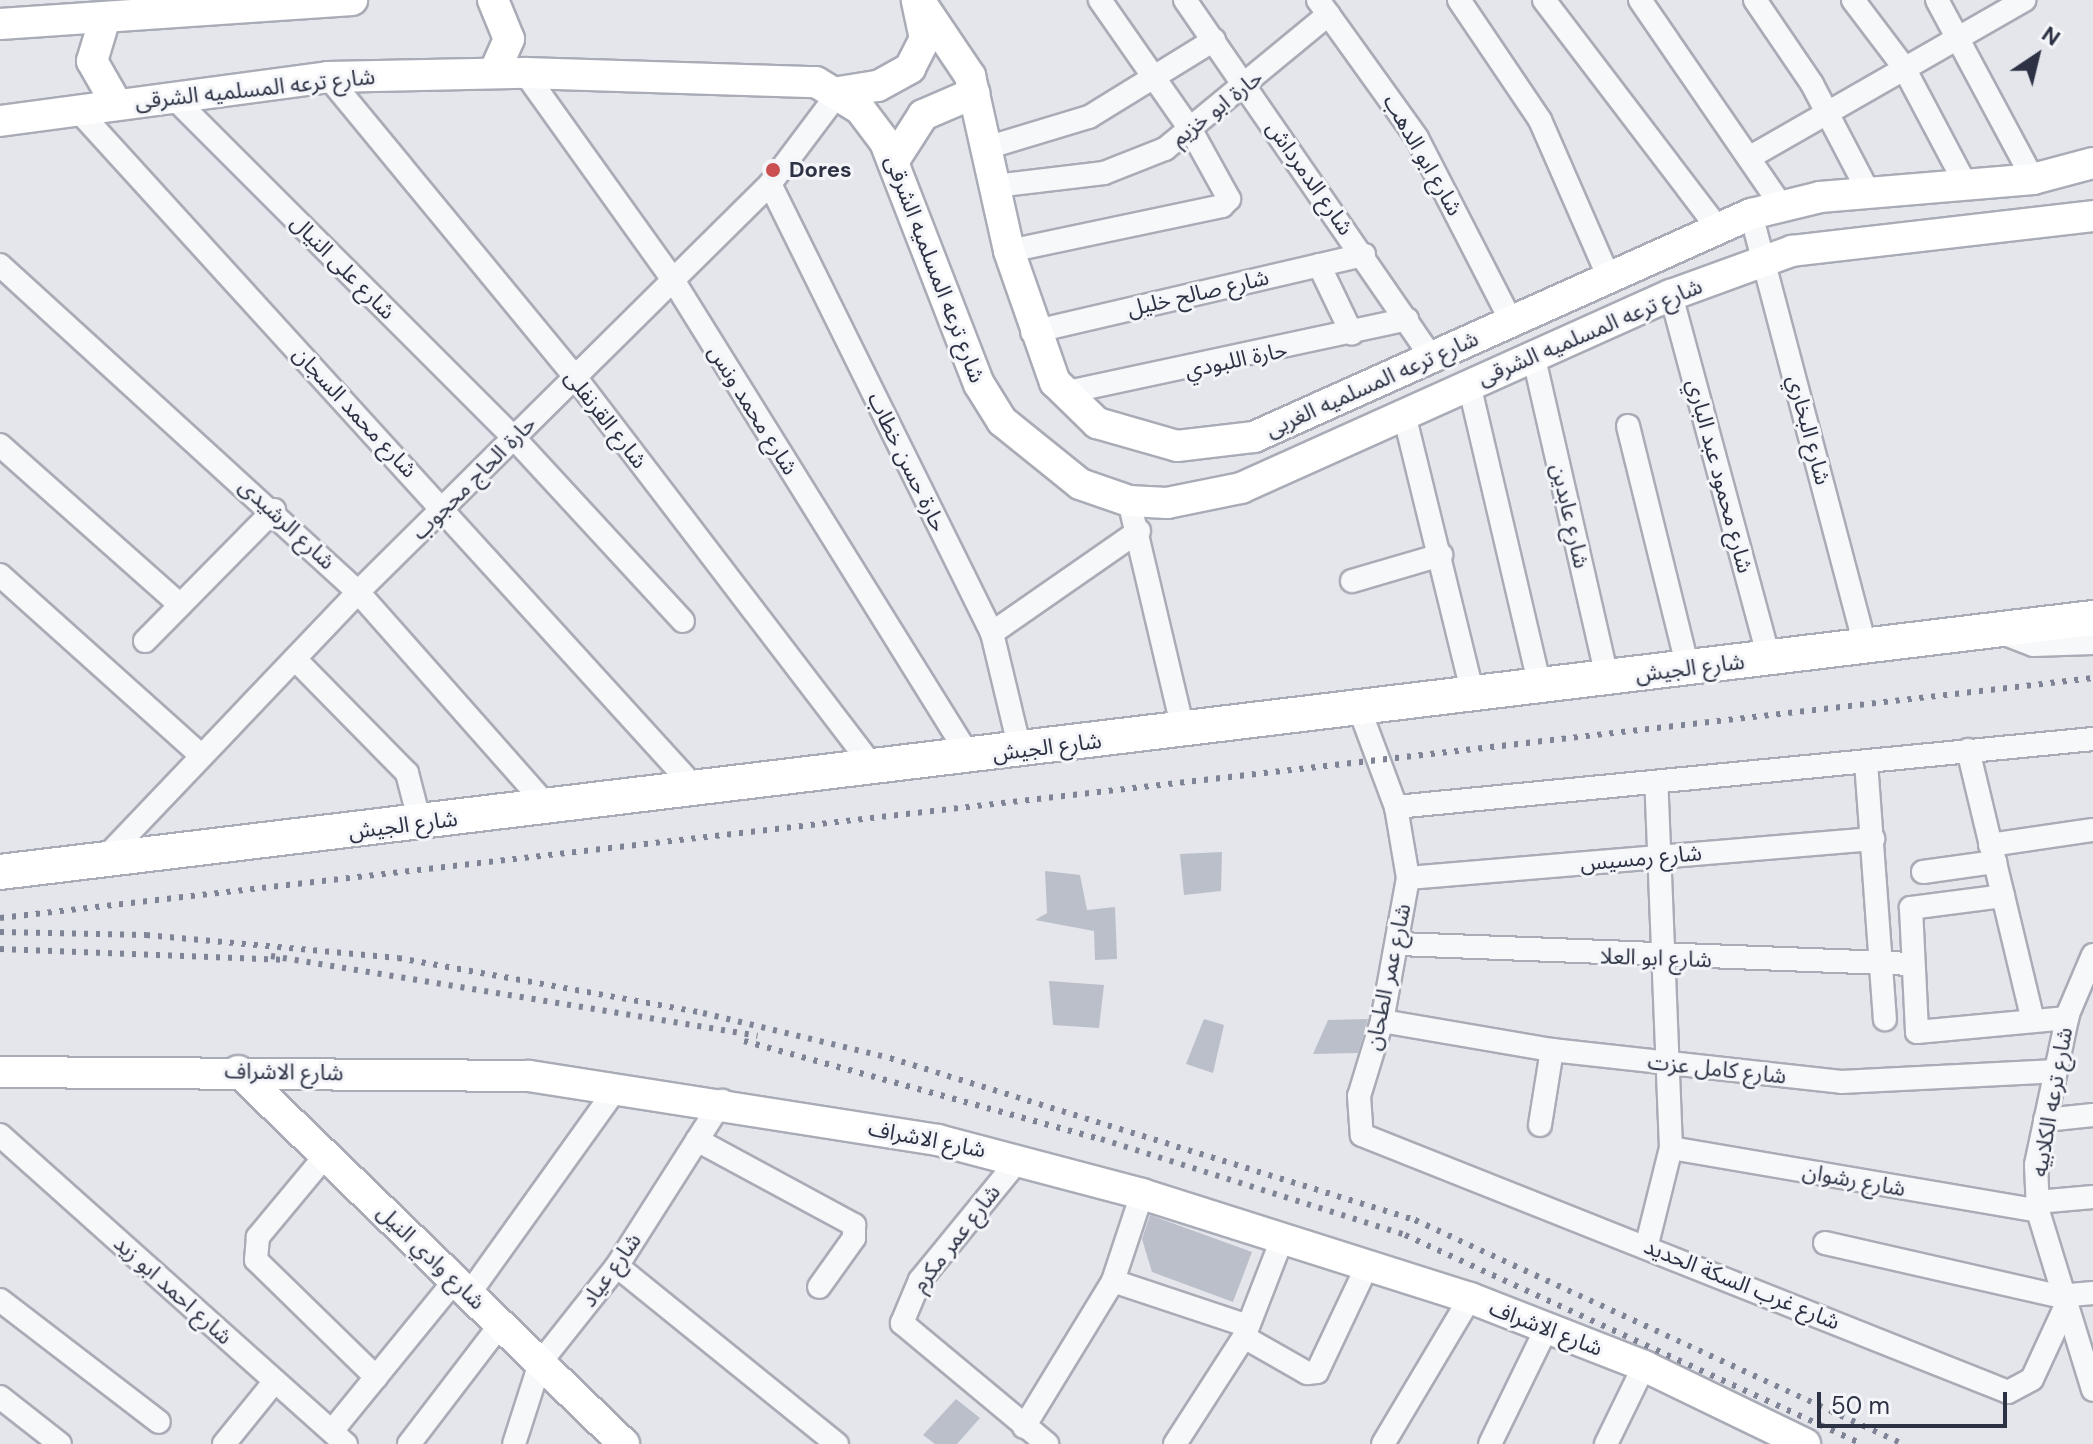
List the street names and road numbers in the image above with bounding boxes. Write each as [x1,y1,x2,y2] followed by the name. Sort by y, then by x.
[134,63,376,115] street label: شارع ترعه المسلميه الشرقى
[1166,64,1268,152] street label: حارة ابو خزيم
[1378,90,1468,220] street label: شارع ابو الدهب
[1261,116,1359,240] street label: شارع الدمرداش
[879,152,991,386] street label: شارع ترعه المسلميه الشرقى
[285,209,401,325] street label: شارع على النيال
[1125,264,1271,322] street label: شارع صالح خليل
[1474,273,1706,391] street label: شارع ترعه المسلميه الشرقى
[1262,325,1482,443] street label: شارع ترعه المسلميه الغربى
[1182,336,1290,384] street label: حارة اللبودي
[703,340,803,480] street label: شارع محمد ونس
[287,341,423,483] street label: شارع محمد السجان
[559,364,653,474] street label: شارع القرنفلى
[1782,372,1836,488] street label: شارع البخاري
[1681,376,1759,576] street label: شارع محمود عبد الباري
[862,388,952,536] street label: حارة حسن خطاب
[407,411,541,545] street label: حارة الحاج محجوب
[1545,461,1595,571] street label: شارع عابدين
[234,473,340,575] street label: شارع الرشيدى
[1634,648,1746,688] street label: شارع الجيش
[991,727,1103,767] street label: شارع الجيش
[347,805,459,845] street label: شارع الجيش
[1579,840,1703,876] street label: شارع رمسيس
[1360,901,1416,1053] street label: شارع عمر الطحان
[1600,943,1712,973] street label: شارع ابو العلا
[2026,1025,2078,1179] street label: شارع ترعه الكلابيه
[1646,1049,1788,1089] street label: شارع كامل عزت
[224,1058,344,1086] street label: شارع الاشراف
[866,1115,988,1163] street label: شارع الاشراف
[1800,1158,1908,1202] street label: شارع رشوان
[906,1179,1006,1297] street label: شارع عمر مكرم
[372,1199,490,1315] street label: شارع وادي النيل
[575,1228,647,1312] street label: شارع عياد
[108,1230,238,1350] street label: شارع احمد ابو زيد
[1640,1233,1844,1335] street label: شارع غرب السكة الحديد
[1486,1294,1606,1362] street label: شارع الاشراف

